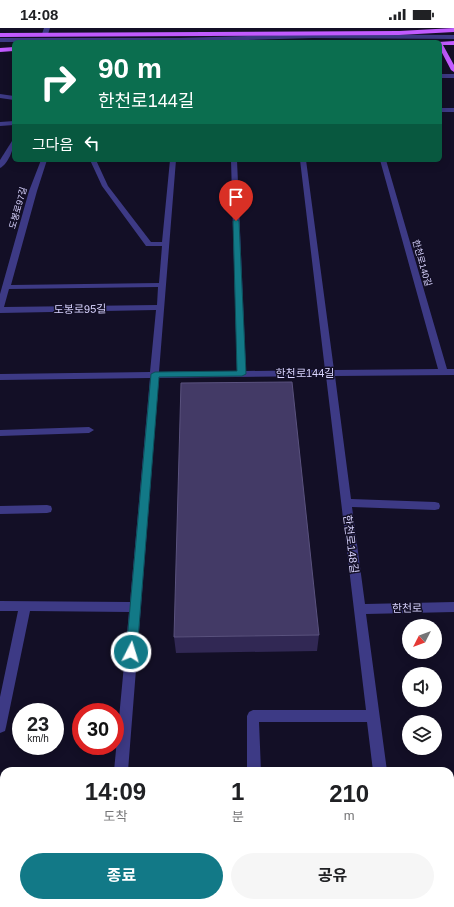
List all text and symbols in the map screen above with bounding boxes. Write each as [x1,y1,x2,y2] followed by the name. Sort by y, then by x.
[20,6,58,23] text: 14:08
[98,53,162,84] text: 90 m
[32,56,84,108] icon: right
[98,91,194,111] text: 한천로144길
[81,132,103,154] icon: left
[32,136,73,153] text: 그다음
[219,180,253,221] pin
[7,186,29,230] street label: 도봉로97길
[225,186,247,208] icon: arrive
[411,238,434,288] street label: 한천로140길
[54,303,106,315] street label: 도봉로95길
[276,367,334,379] street label: 한천로144길
[341,514,361,574] street label: 한천로148길
[392,602,422,614] street label: 한천로
[402,619,442,659] north arrow
[402,619,442,755] map controls
[110,631,152,673] position arrow
[402,667,442,707] button: sound
[72,703,124,755] speed limit sign: 30
[27,713,49,735] text: 23
[402,715,442,755] button: layers
[27,733,49,744] text: km/h
[85,778,146,805] text: 14:09
[231,778,244,805] text: 1
[329,780,369,807] text: 210
[344,808,355,823] text: m
[104,809,127,824] text: 도착
[232,809,244,824] text: 분
[20,853,223,899] button: 종료
[231,853,434,899] button: 공유

